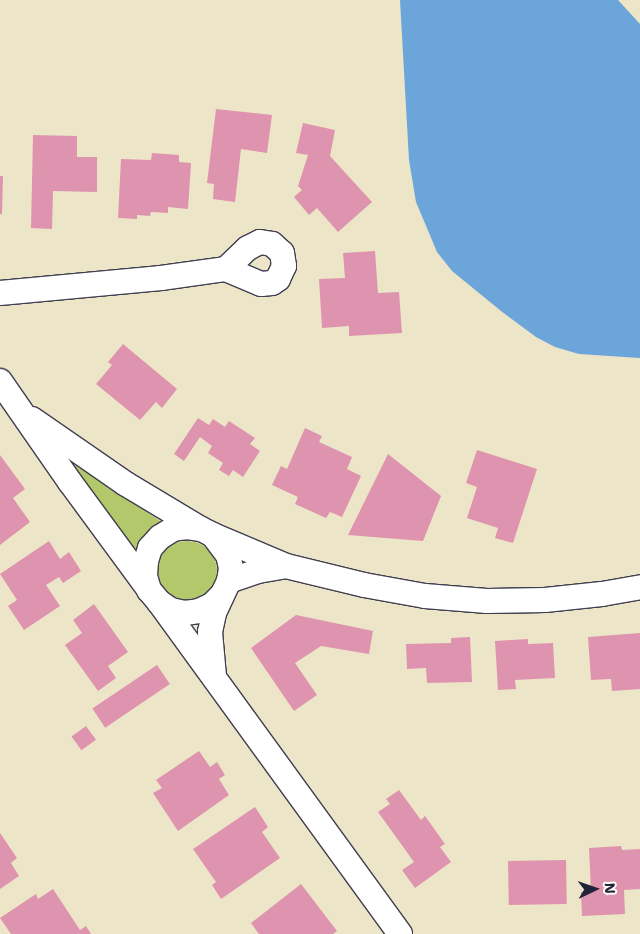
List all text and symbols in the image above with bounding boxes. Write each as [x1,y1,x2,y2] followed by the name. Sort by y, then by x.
[570,864,620,914] north arrow
[601,882,619,894] text: N

